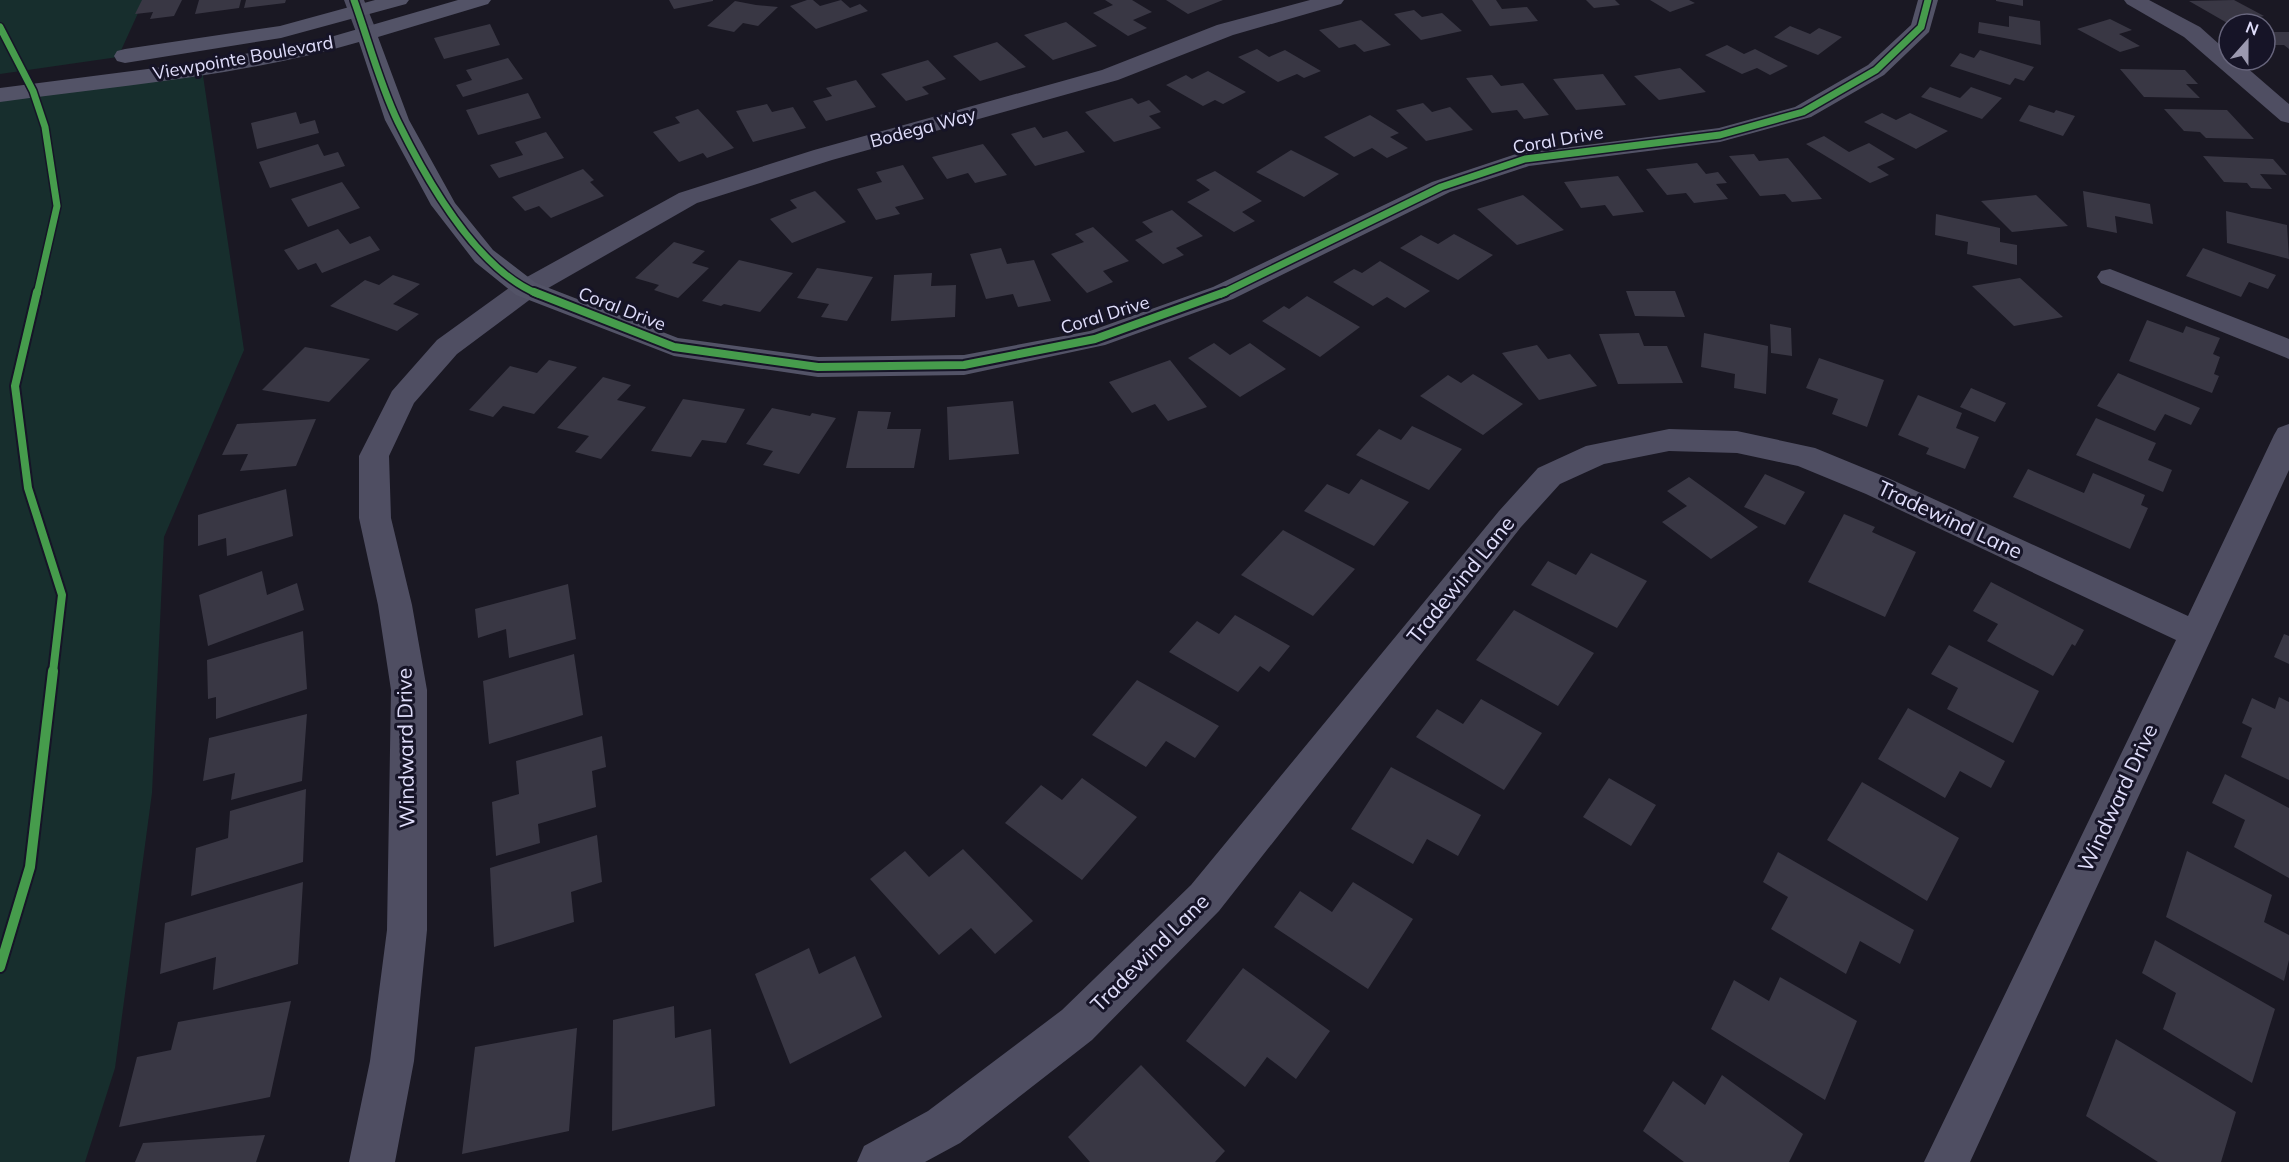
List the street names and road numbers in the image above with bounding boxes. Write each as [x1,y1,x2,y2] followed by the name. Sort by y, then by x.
[151,30,335,85] street label: Viewpointe Boulevard
[867,102,979,153] street label: Bodega Way
[1511,120,1605,159] street label: Coral Drive
[575,281,669,336] street label: Coral Drive
[1058,290,1152,339] street label: Coral Drive
[1874,474,2027,564] street label: Tradewind Lane
[1401,510,1520,648] street label: Tradewind Lane
[391,668,419,828] street label: Windward Drive
[2071,719,2163,876] street label: Windward Drive
[1085,888,1214,1017] street label: Tradewind Lane

